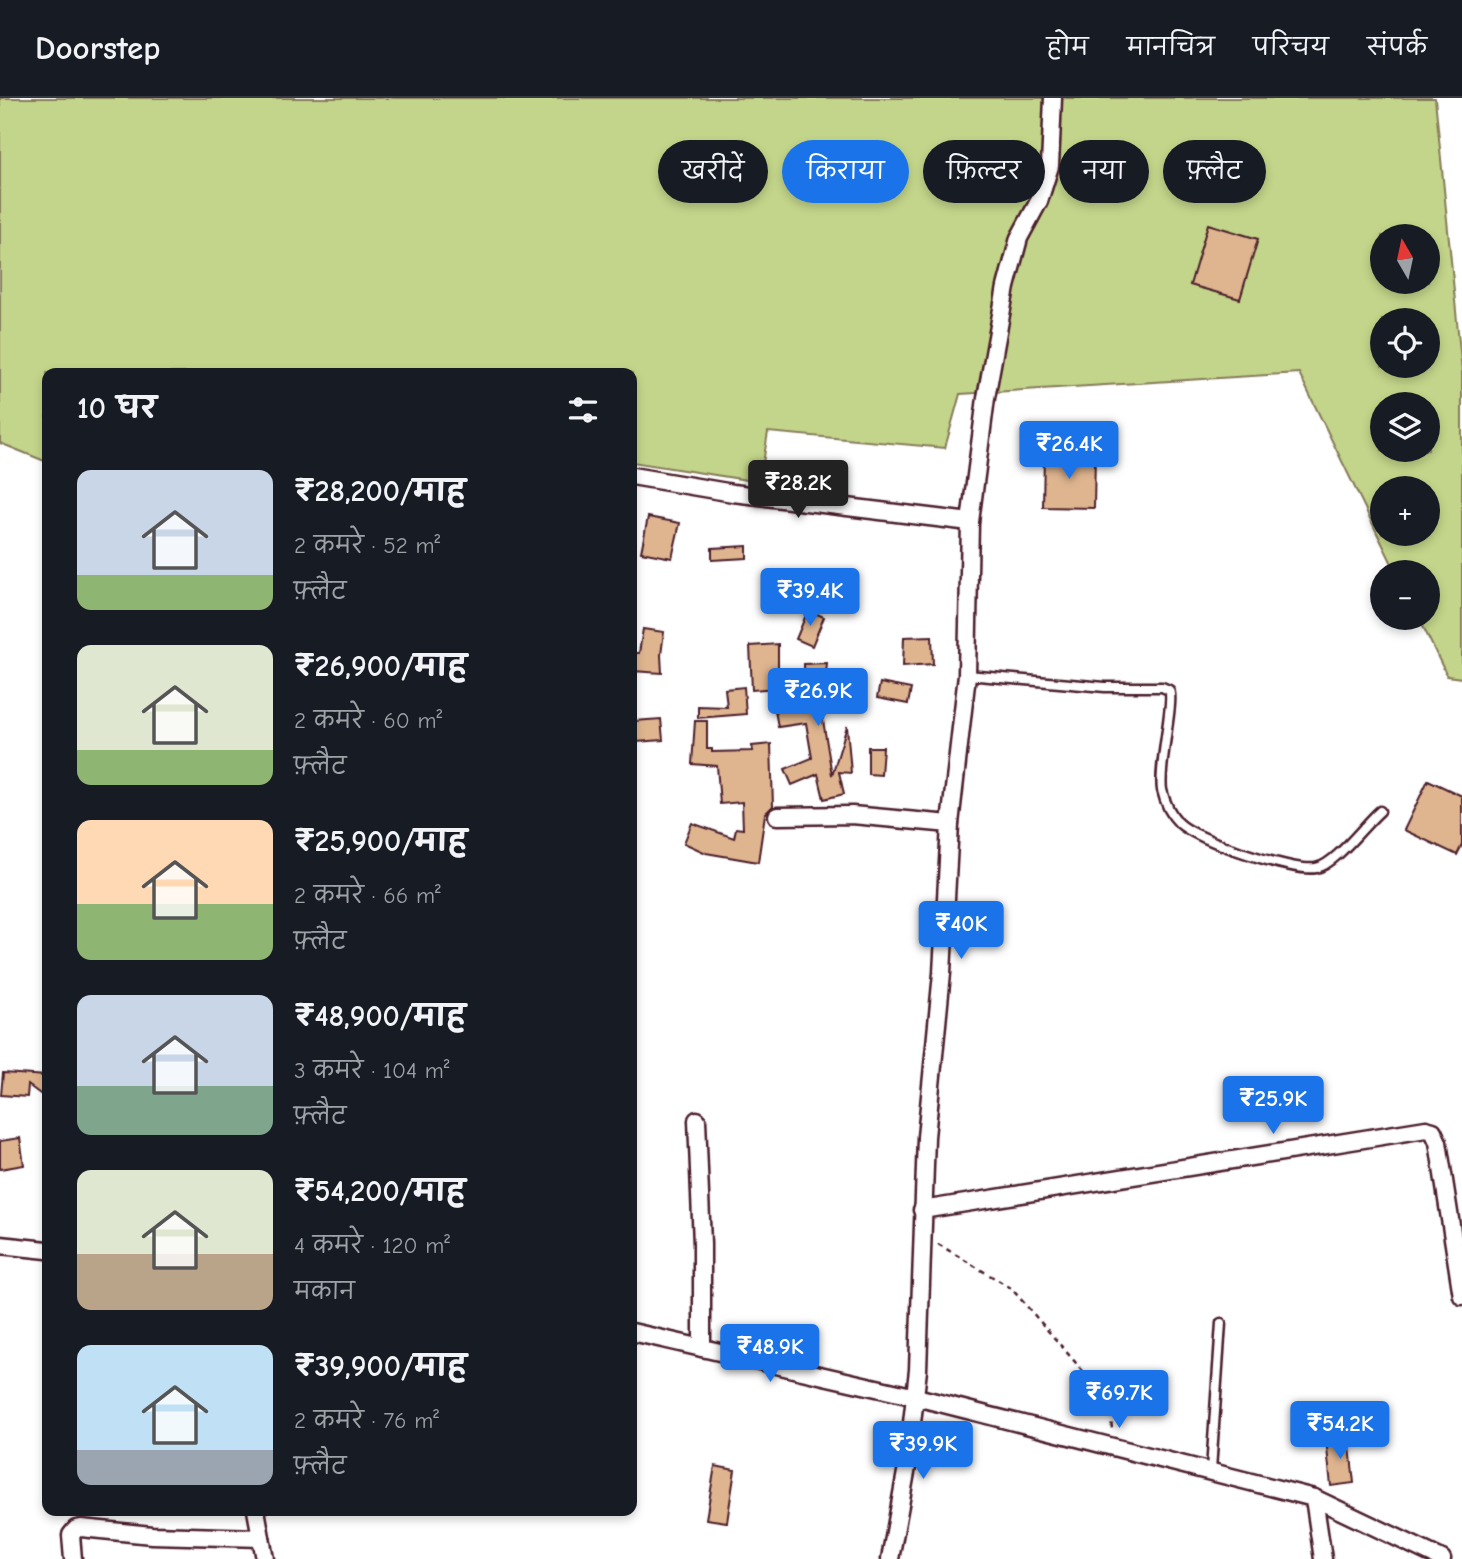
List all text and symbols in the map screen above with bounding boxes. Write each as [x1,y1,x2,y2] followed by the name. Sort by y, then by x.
[35,29,160,67] text: Doorstep
[1046,33,1089,61] text: होम
[1127,33,1215,61] text: मानचित्र
[1253,33,1329,61] text: परिचय
[1367,33,1427,61] text: संपर्क
[658,140,768,203] chip: खरीदें
[782,140,909,203] chip: किराया
[923,140,1045,203] chip: फ़िल्टर
[1059,140,1149,203] chip: नया
[1163,140,1266,203] chip: फ़्लैट
[1370,224,1440,294] north arrow
[1370,224,1440,630] map controls
[1370,308,1440,378] button: locate
[77,391,157,426] text: 10 घर
[564,391,602,429] icon: filters
[1370,392,1440,462] button: layers
[1012,422,1126,481] pin: ₹26.4K
[1035,430,1103,457] text: ₹26.4K
[741,460,855,520] pin: ₹28.2K
[764,469,832,496] text: ₹28.2K
[294,474,466,509] text: ₹28,200/माह
[1370,476,1440,546] button: +
[133,498,217,582] icon: home
[294,532,440,559] text: 2 कमरे · 52 m²
[1370,560,1440,630] button: −
[753,568,867,628] pin: ₹39.4K
[776,577,844,604] text: ₹39.4K
[294,578,346,605] text: फ़्लैट
[294,649,467,684] text: ₹26,900/माह
[761,668,875,728] pin: ₹26.9K
[133,673,217,757] icon: home
[784,677,852,704] text: ₹26.9K
[294,707,442,734] text: 2 कमरे · 60 m²
[294,753,346,780] text: फ़्लैट
[294,824,467,859] text: ₹25,900/माह
[133,848,217,932] icon: home
[294,882,441,909] text: 2 कमरे · 66 m²
[920,902,1002,961] pin: ₹40K
[935,910,987,937] text: ₹40K
[294,928,346,955] text: फ़्लैट
[294,999,466,1034] text: ₹48,900/माह
[133,1023,217,1107] icon: home
[294,1057,450,1084] text: 3 कमरे · 104 m²
[1216,1076,1330,1136] pin: ₹25.9K
[1239,1085,1307,1112] text: ₹25.9K
[294,1103,346,1130] text: फ़्लैट
[294,1174,465,1209] text: ₹54,200/माह
[133,1198,217,1282] icon: home
[294,1232,450,1259] text: 4 कमरे · 120 m²
[294,1278,355,1305] text: मकान
[713,1324,827,1384] pin: ₹48.9K
[736,1333,804,1360] text: ₹48.9K
[294,1349,467,1384] text: ₹39,900/माह
[1062,1370,1176,1430] pin: ₹69.7K
[133,1373,217,1457] icon: home
[1085,1379,1153,1406] text: ₹69.7K
[1283,1402,1397,1461] pin: ₹54.2K
[294,1407,439,1434] text: 2 कमरे · 76 m²
[1306,1410,1374,1437] text: ₹54.2K
[866,1422,980,1481] pin: ₹39.9K
[889,1430,957,1457] text: ₹39.9K
[294,1453,346,1480] text: फ़्लैट

